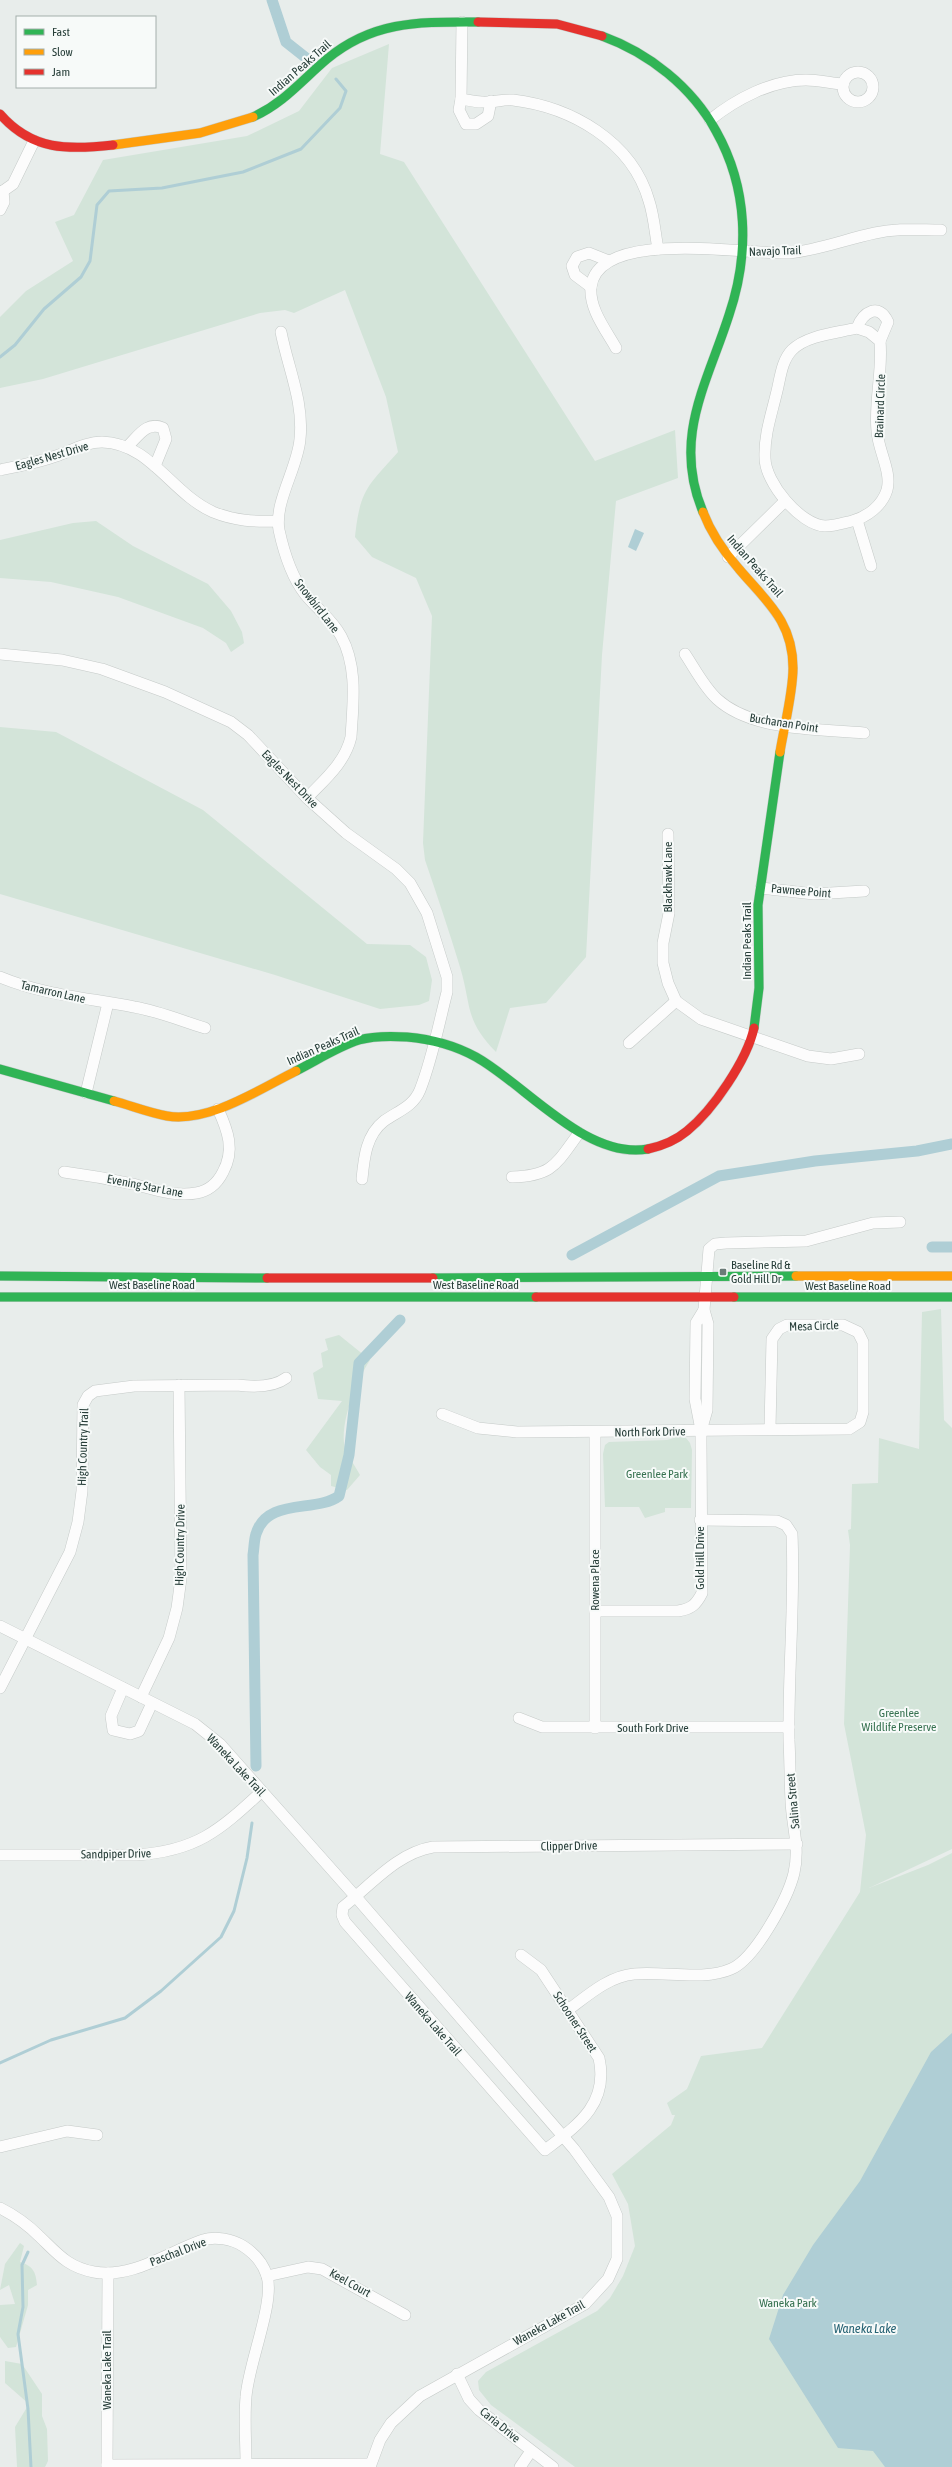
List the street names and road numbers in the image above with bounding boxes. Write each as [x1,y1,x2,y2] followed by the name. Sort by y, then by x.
[266,37,335,99] street label: Indian Peaks Trail
[749,243,802,259] street label: Navajo Trail
[872,374,888,438] street label: Brainard Circle
[14,439,90,473] street label: Eagles Nest Drive
[724,532,786,601] street label: Indian Peaks Trail
[292,576,342,636] street label: Snowbird Lane
[749,711,820,735] street label: Buchanan Point
[259,747,321,811] street label: Eagles Nest Drive
[661,841,675,913] street label: Blackhawk Lane
[770,881,832,901] street label: Pawnee Point
[740,901,754,980] street label: Indian Peaks Trail
[19,978,87,1006] street label: Tamarron Lane
[285,1023,362,1068] street label: Indian Peaks Trail
[106,1172,184,1200] street label: Evening Star Lane
[109,1278,195,1292] street label: West Baseline Road
[433,1278,519,1292] street label: West Baseline Road
[805,1279,891,1293] street label: West Baseline Road
[789,1318,839,1334] street label: Mesa Circle
[75,1407,91,1486] street label: High Country Trail
[614,1424,686,1440] street label: North Fork Drive
[172,1504,188,1586] street label: High Country Drive
[693,1526,707,1590] street label: Gold Hill Drive
[588,1549,602,1611] street label: Rowena Place
[617,1721,689,1735] street label: South Fork Drive
[204,1731,269,1799] street label: Waneka Lake Trail
[784,1772,802,1829] street label: Salina Street
[541,1839,597,1853] street label: Clipper Drive
[81,1846,151,1862] street label: Sandpiper Drive
[402,1989,465,2059] street label: Waneka Lake Trail
[550,1989,600,2055] street label: Schooner Street
[148,2235,208,2269] street label: Paschal Drive
[327,2266,374,2300] street label: Keel Court
[511,2297,588,2348] street label: Waneka Lake Trail
[100,2329,114,2410] street label: Waneka Lake Trail
[477,2405,523,2445] street label: Caria Drive

